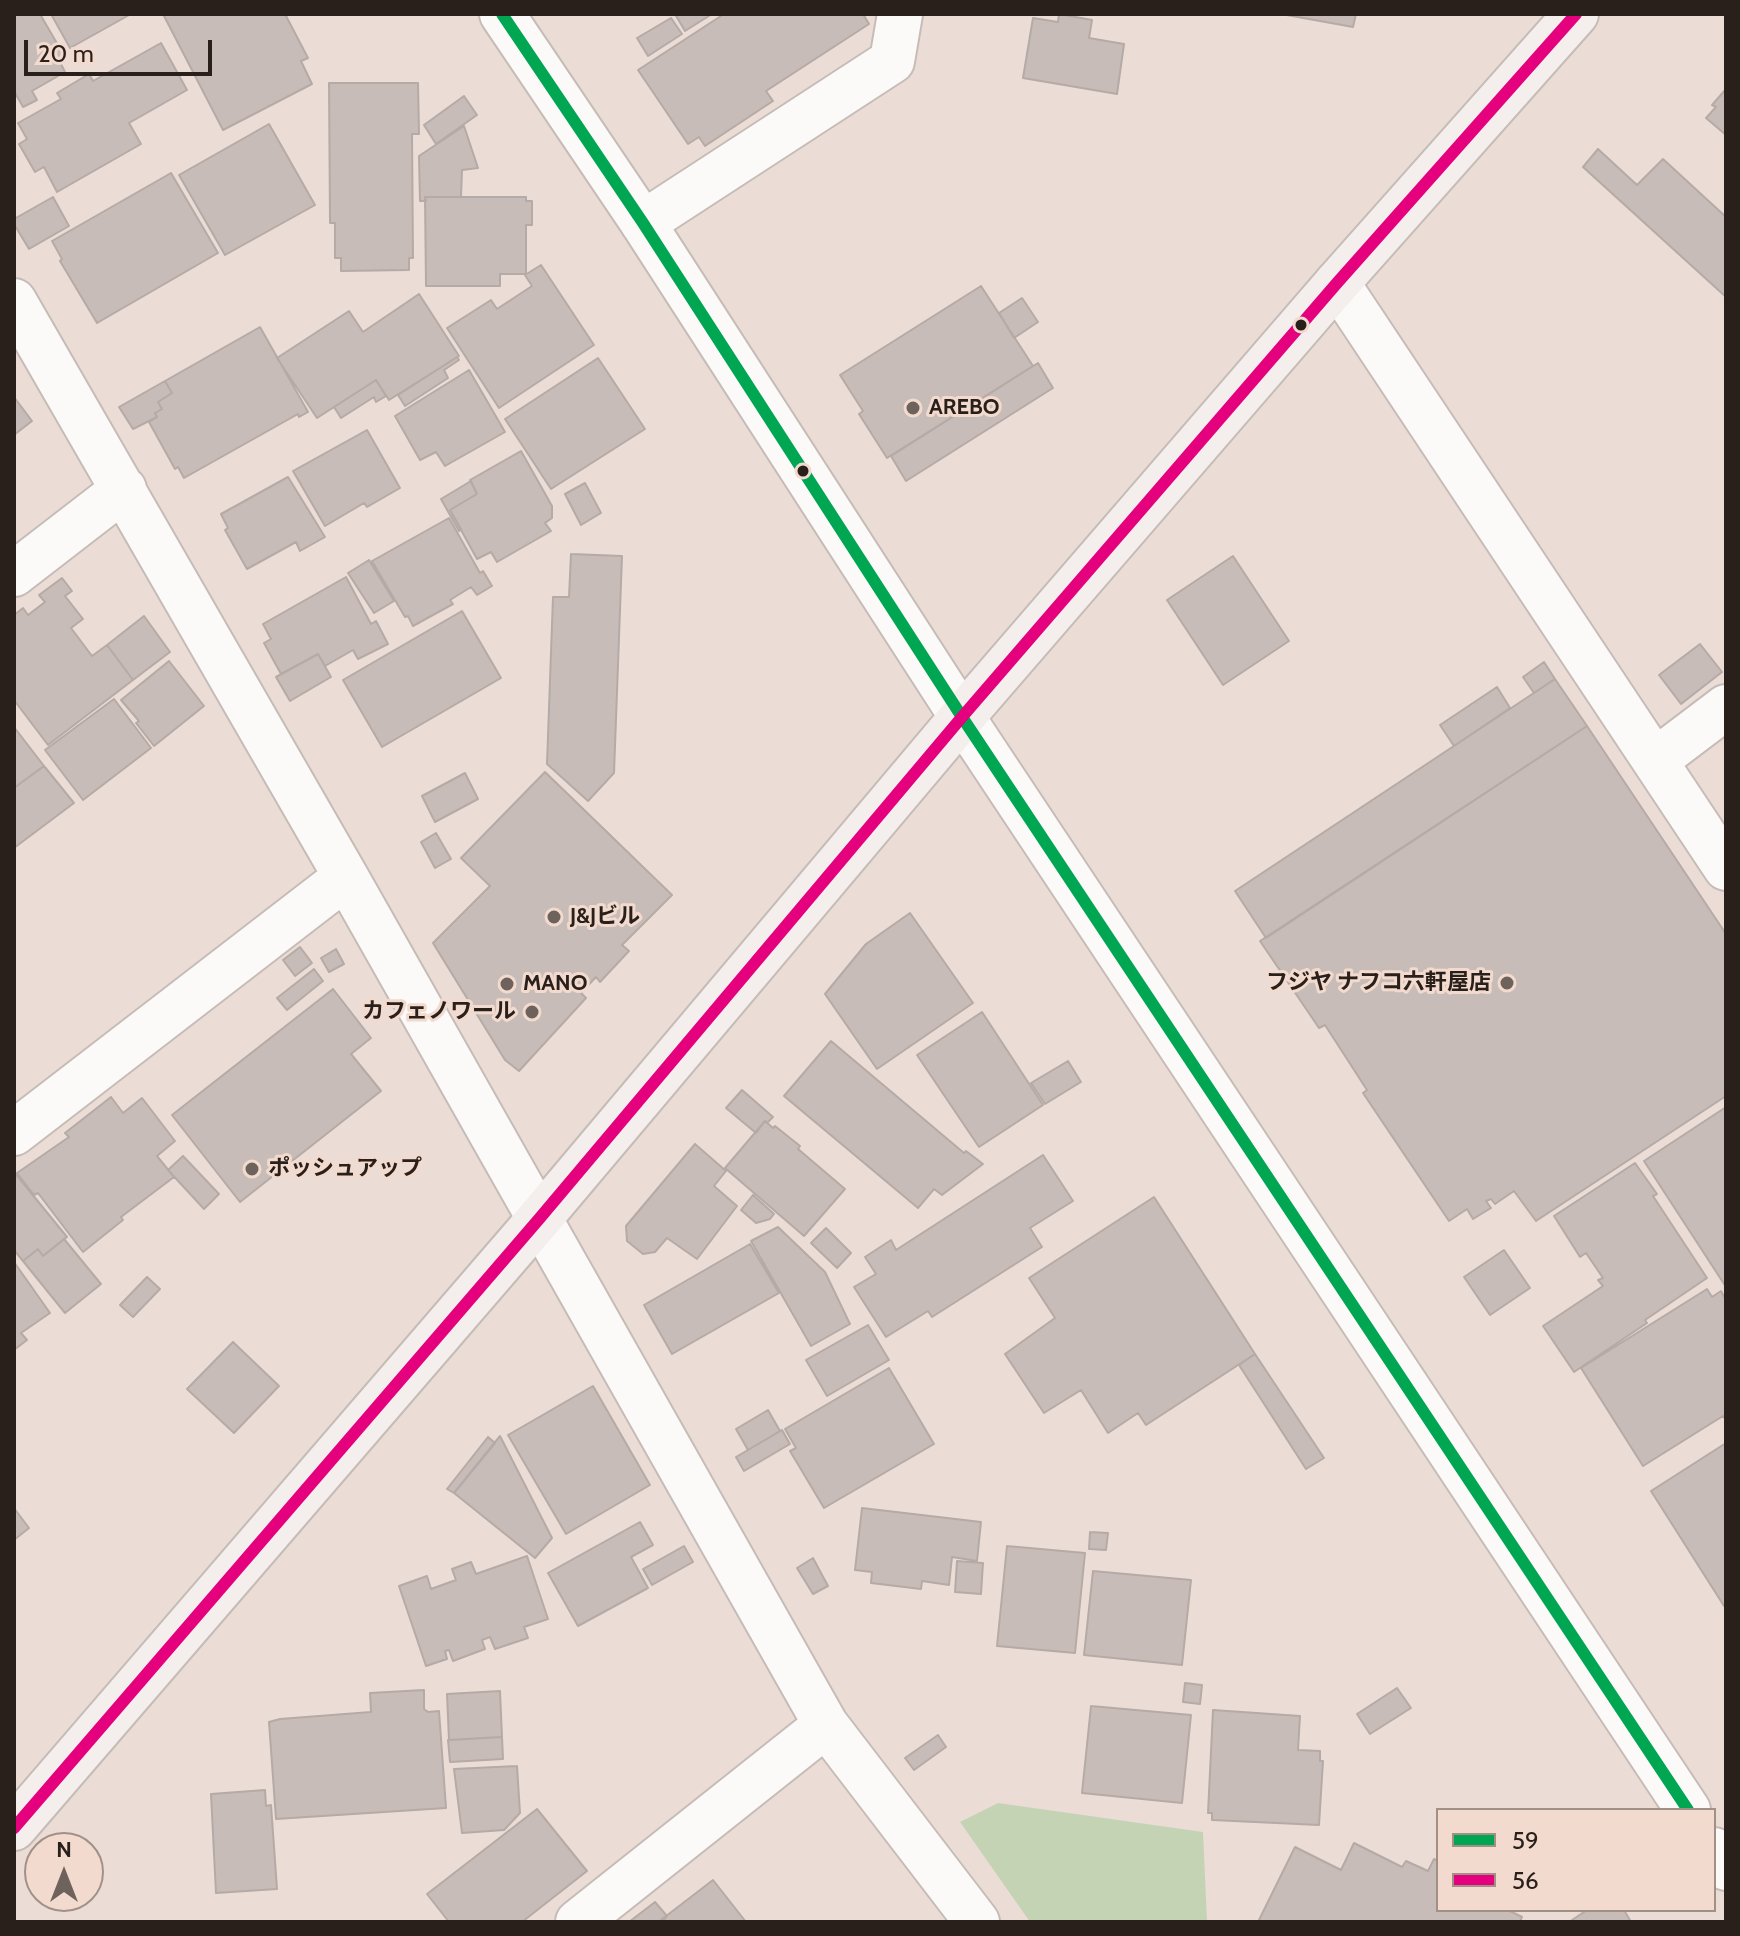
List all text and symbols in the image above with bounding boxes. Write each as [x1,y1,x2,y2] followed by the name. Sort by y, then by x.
[28,24,216,74] scale bar
[38,39,94,68] text: 20 m
[1293,317,1309,333] unlabelled marker
[929,395,1000,421] place label: AREBO
[904,399,922,417] marker: AREBO
[795,463,811,479] unlabelled marker
[570,904,640,930] place label: J&Jビル
[545,908,563,926] marker: J&Jビル
[1266,970,1491,996] place label: フジヤ ナフコ六軒屋店
[523,971,587,997] place label: MANO
[1498,974,1516,992] marker: フジヤ ナフコ六軒屋店
[498,975,516,993] marker: MANO
[362,999,516,1025] place label: カフェノワール
[523,1003,541,1021] marker: カフェノワール
[268,1156,422,1182] place label: ポッシュアップ
[243,1160,261,1178] marker: ポッシュアップ
[1436,1808,1716,1912] legend
[1512,1826,1539,1855] text: 59
[24,1832,104,1912] north arrow
[56,1836,72,1863] text: N
[1512,1866,1539,1895] text: 56

